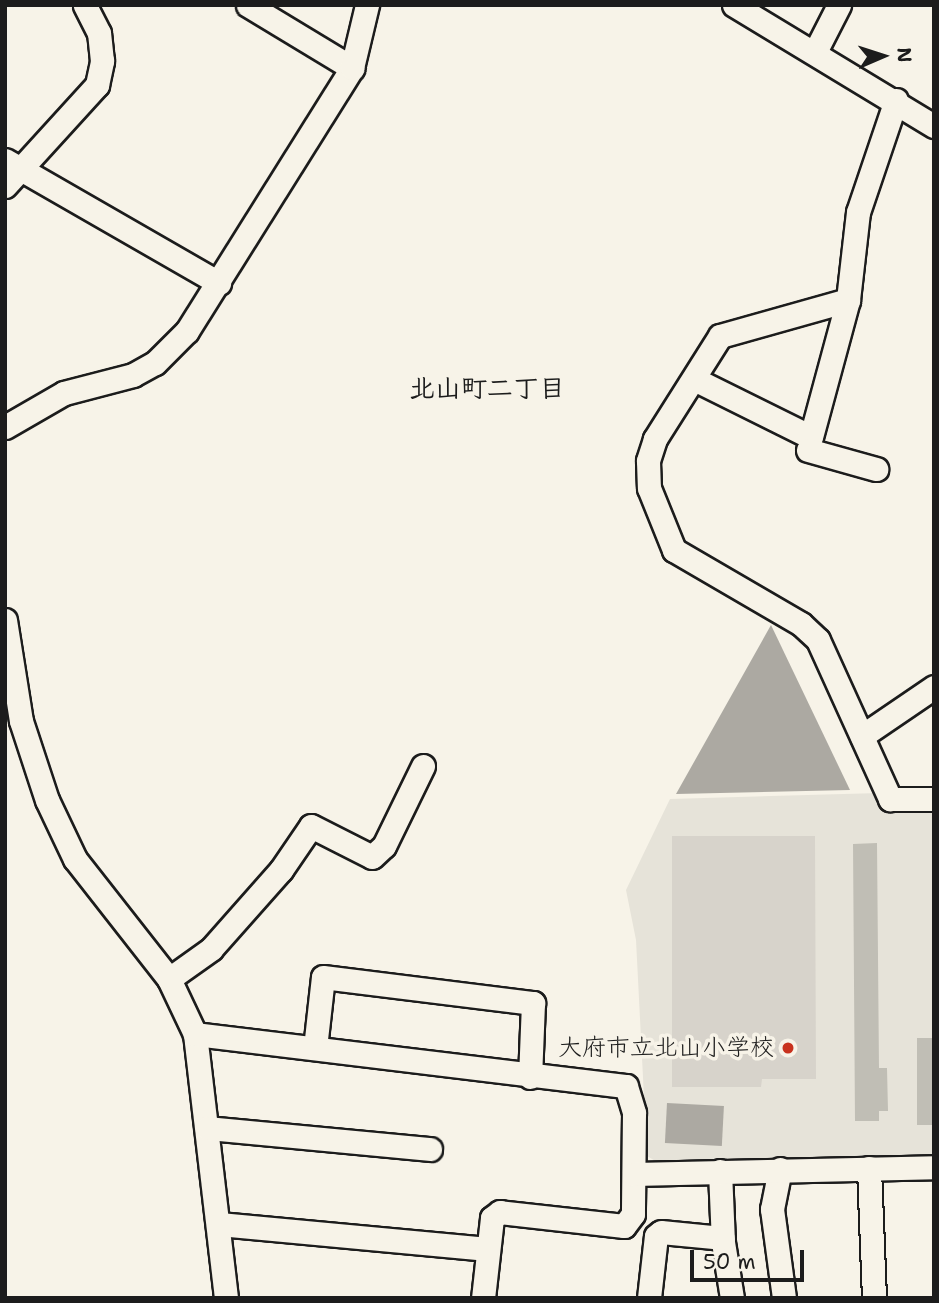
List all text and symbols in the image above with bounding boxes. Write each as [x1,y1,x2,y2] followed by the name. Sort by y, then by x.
[848,21,918,91] north arrow
[892,47,917,63] text: N
[409,372,565,404] district label: 北山町二丁目
[558,1034,774,1062] place label: 大府市立北山小学校
[780,1040,796,1056] marker: 大府市立北山小学校
[694,1236,808,1280] scale bar
[703,1248,756,1276] text: 50 m

